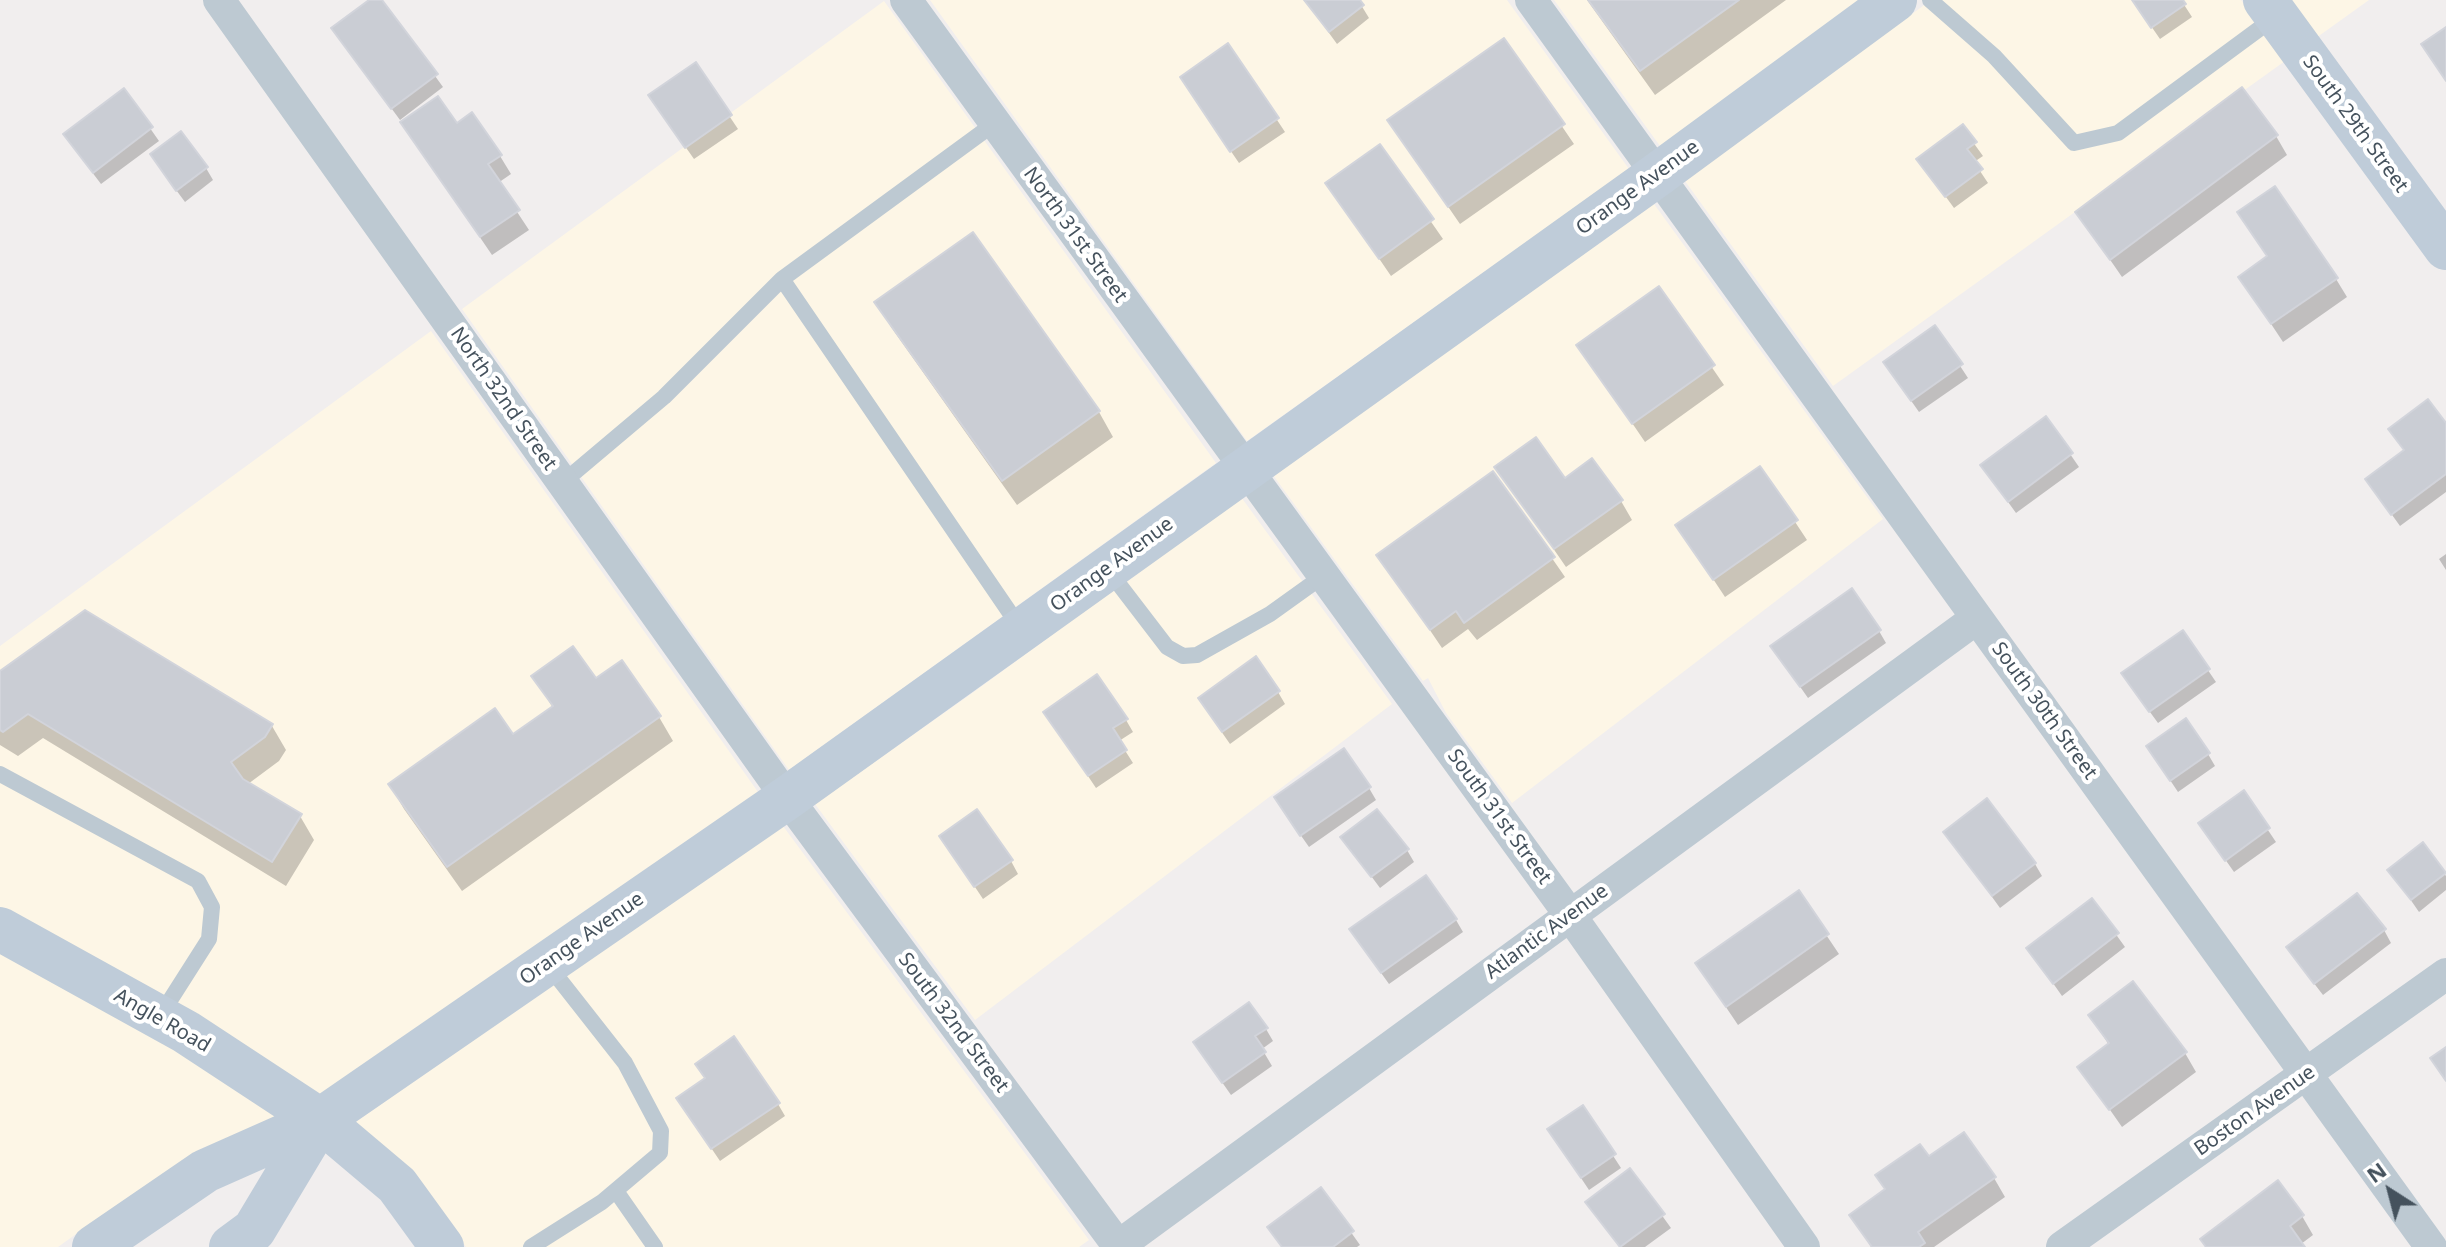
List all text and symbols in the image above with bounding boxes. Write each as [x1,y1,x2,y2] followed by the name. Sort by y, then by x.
[2297,51,2413,197] street label: South 29th Street
[1572,135,1704,241] street label: Orange Avenue
[1018,163,1132,307] street label: North 31st Street
[445,323,561,475] street label: North 32nd Street
[1046,512,1178,618] street label: Orange Avenue
[1986,638,2102,784] street label: South 30th Street
[1442,745,1556,889] street label: South 31st Street
[1481,879,1613,985] street label: Atlantic Avenue
[515,887,649,991] street label: Orange Avenue
[893,948,1013,1098] street label: South 32nd Street
[110,984,214,1058] street label: Angle Road
[2190,1061,2320,1161] street label: Boston Avenue
[2350,1151,2430,1231] north arrow
[2360,1154,2392,1189] text: N

